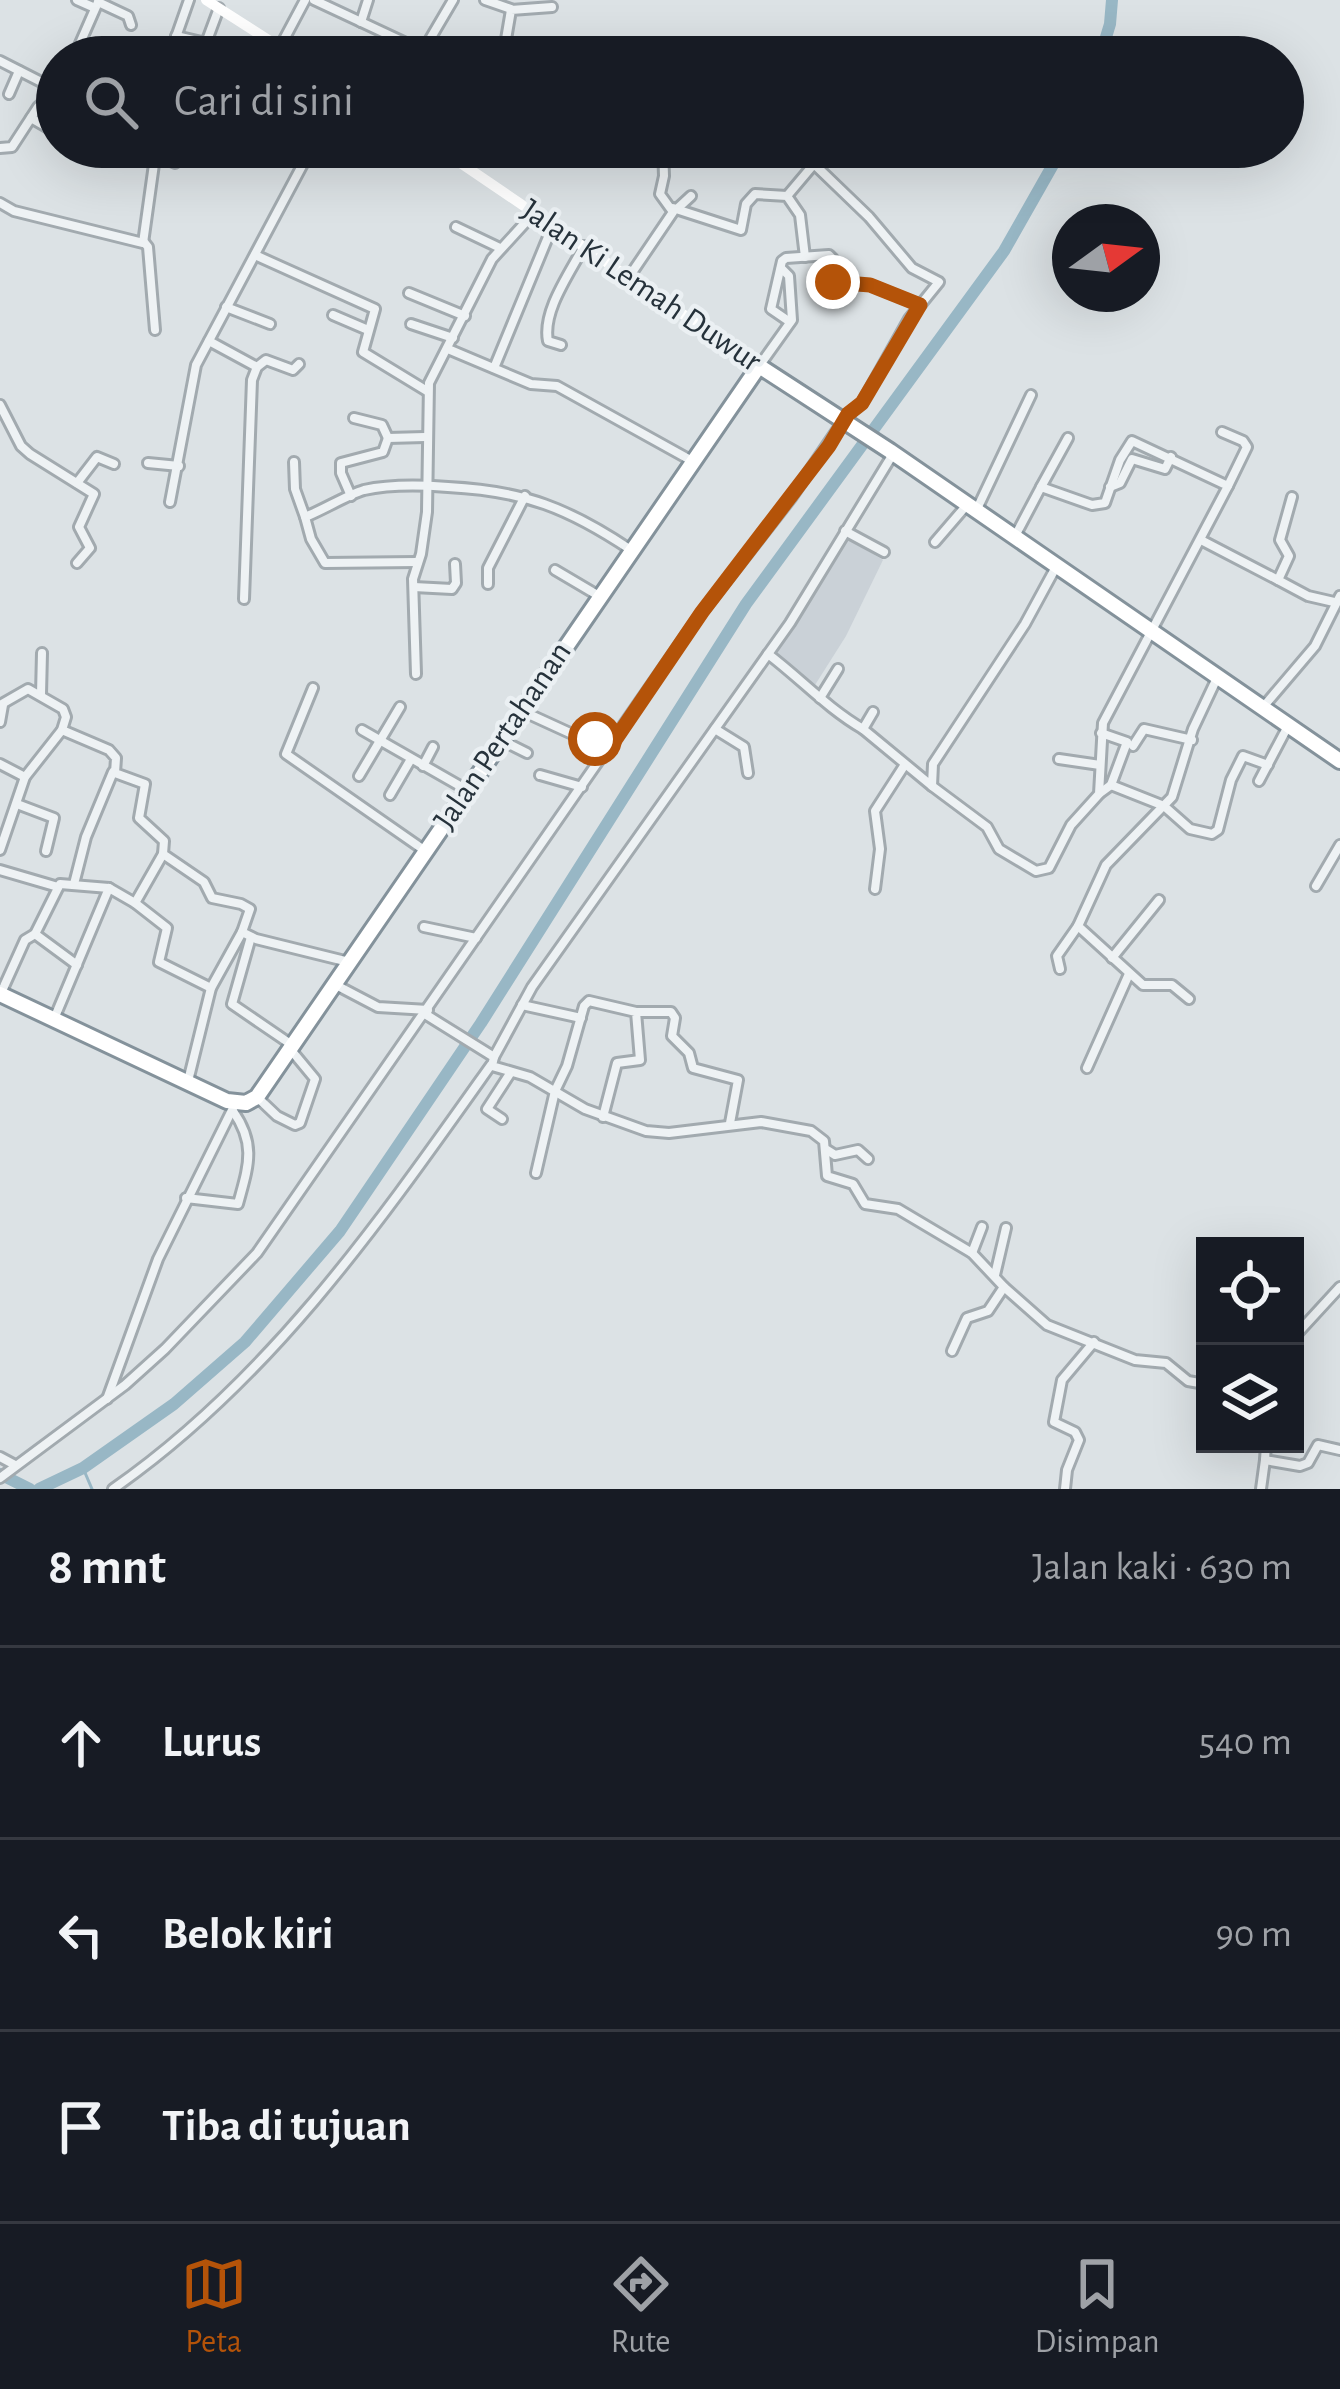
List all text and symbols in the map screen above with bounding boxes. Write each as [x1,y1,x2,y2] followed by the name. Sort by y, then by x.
[36,36,1304,168] search box
[78,69,144,135] icon: search
[174,79,354,124] text: Cari di sini
[515,194,767,379] street label: Jalan Ki Lemah Duwur
[1052,204,1160,312] north arrow
[806,255,860,309] route end
[428,636,578,836] street label: Jalan Pertahanan
[568,712,622,766] route start
[1196,1237,1304,1453] map controls
[1196,1237,1304,1345] button: locate
[1196,1345,1304,1453] button: layers
[48,1542,166,1593] text: 8 mnt
[1032,1548,1292,1587] text: Jalan kaki · 630 m
[48,1710,114,1776] icon: ahead
[162,1720,261,1765] text: Lurus
[1199,1723,1292,1762] text: 540 m
[48,1902,114,1968] icon: left
[162,1912,333,1957] text: Belok kiri
[1215,1915,1292,1954] text: 90 m
[48,2094,114,2160] icon: arrive
[162,2104,411,2149] text: Tiba di tujuan
[181,2251,247,2363] tab: Peta
[608,2251,674,2363] tab: Rute
[1035,2251,1159,2363] tab: Disimpan

